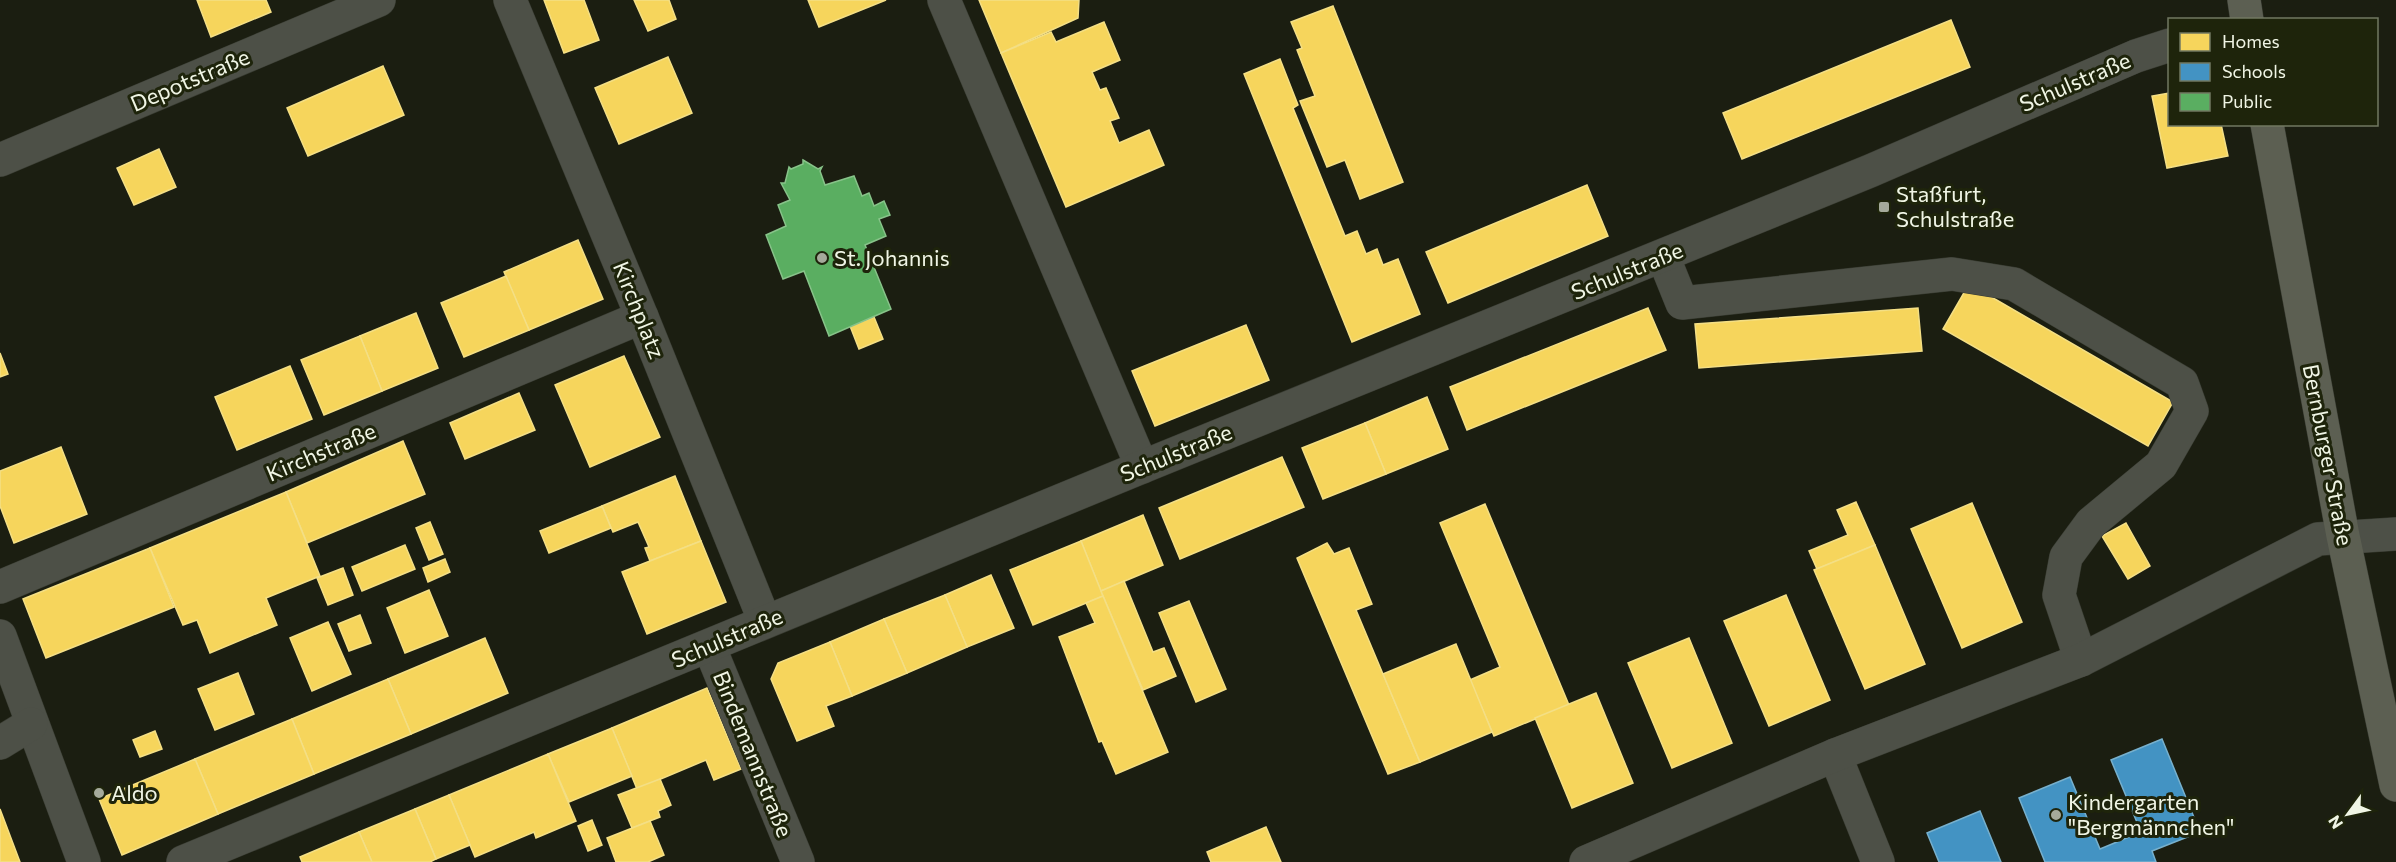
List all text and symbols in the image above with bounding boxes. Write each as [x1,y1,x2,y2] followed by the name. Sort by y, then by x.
[2168,18,2378,126] legend
[2222,30,2280,52] text: Homes
[126,42,253,117] street label: Depotstraße
[2015,46,2135,117] street label: Schulstraße
[2222,60,2286,82] text: Schools
[2222,90,2272,112] text: Public
[1896,180,2014,232] place label: Staßfurt, Schulstraße
[1877,200,1891,214] marker: Staßfurt, Schulstraße
[1567,236,1687,305] street label: Schulstraße
[834,244,950,271] place label: St. Johannis
[815,251,829,265] marker: St. Johannis
[608,257,671,362] street label: Kirchplatz
[2298,362,2359,548] street label: Bernburger Straße
[262,416,380,487] street label: Kirchstraße
[1116,418,1236,487] street label: Schulstraße
[667,602,787,673] street label: Schulstraße
[708,667,799,841] street label: Bindemannstraße
[111,779,158,806] place label: Aldo
[2318,784,2378,844] north arrow
[92,786,106,800] marker: Aldo
[2068,788,2234,840] place label: Kindergarten "Bergmännchen"
[2049,808,2063,822] marker: Kindergarten "Bergmännchen"
[2324,812,2346,833] text: N

